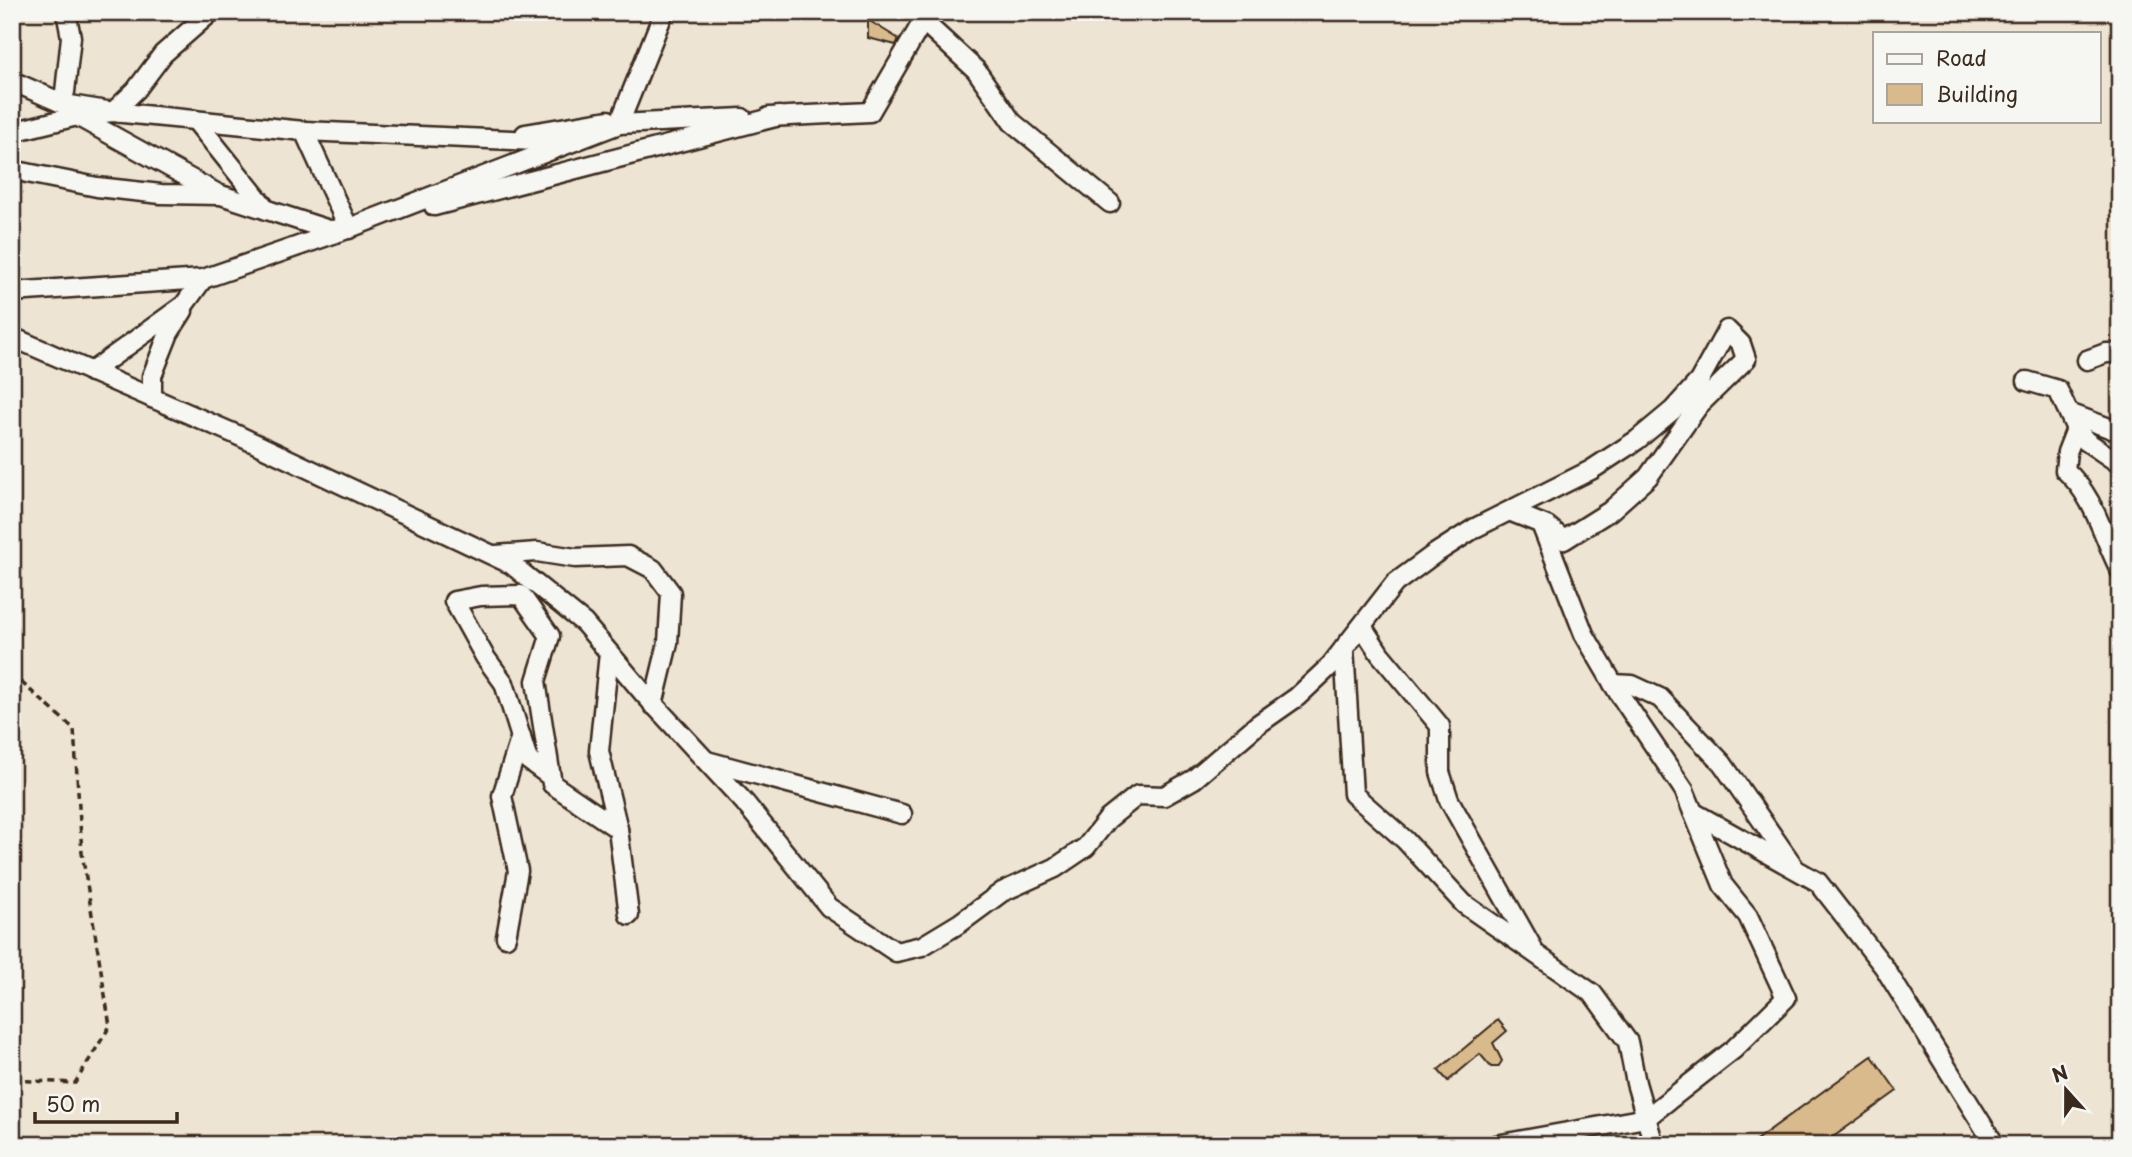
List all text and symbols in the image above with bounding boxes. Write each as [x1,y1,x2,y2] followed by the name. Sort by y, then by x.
[1873,32,2100,122] legend
[1936,41,1987,73] text: Road
[1936,77,2018,109] text: Building
[2030,1056,2100,1126] north arrow
[2048,1057,2072,1089] text: N
[35,1080,177,1124] scale bar
[46,1087,100,1119] text: 50 m

